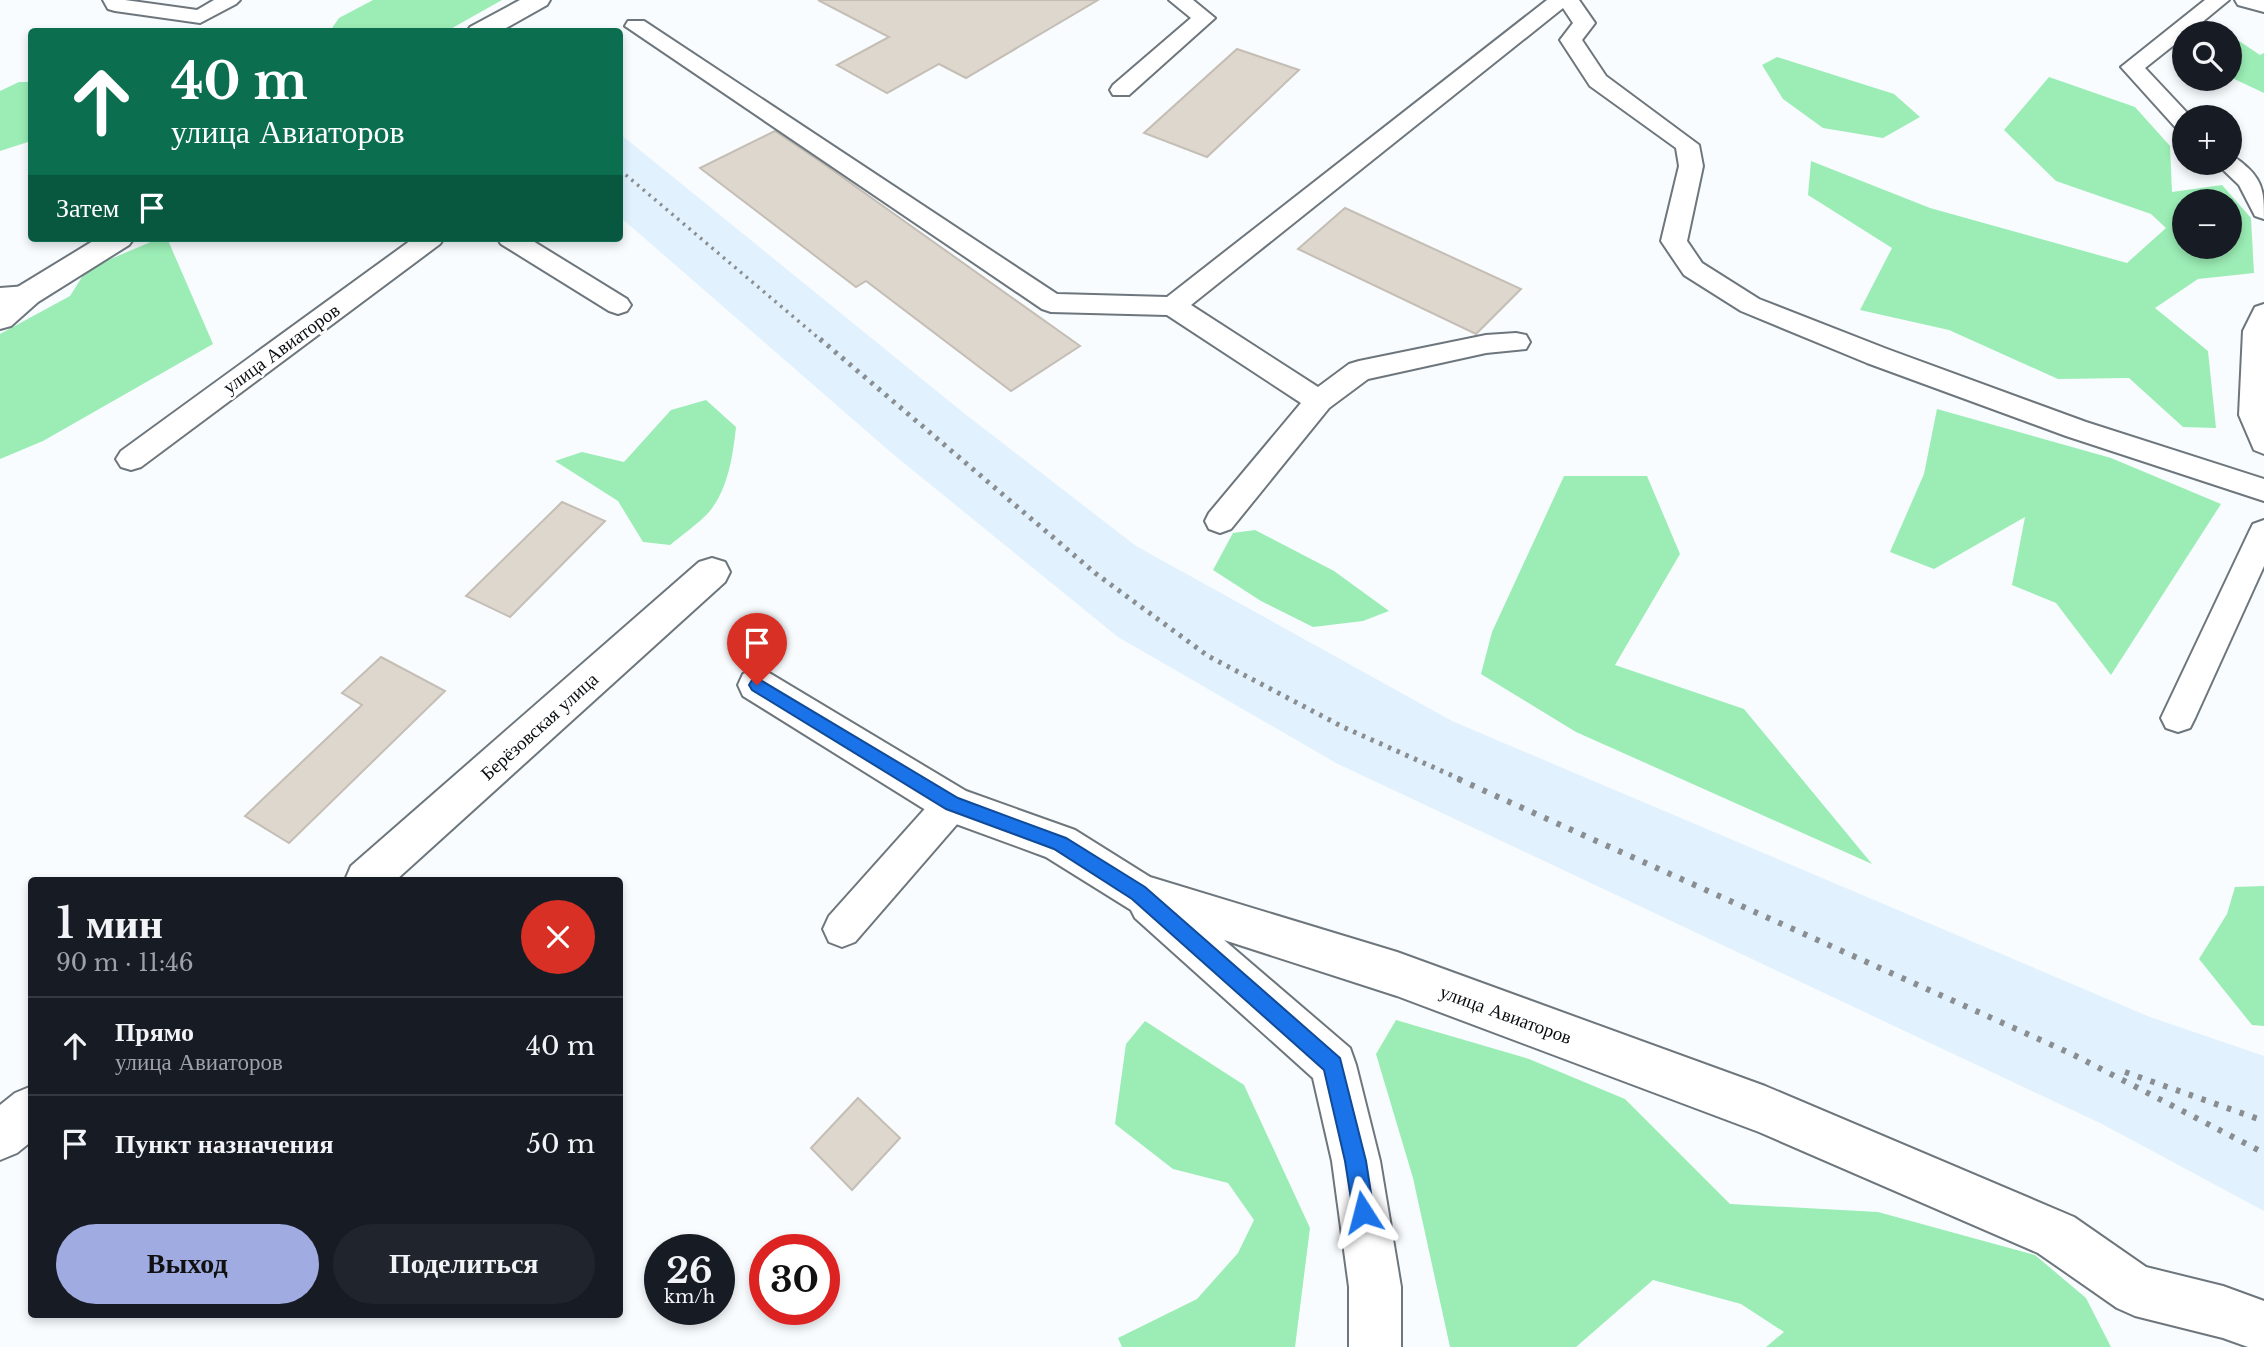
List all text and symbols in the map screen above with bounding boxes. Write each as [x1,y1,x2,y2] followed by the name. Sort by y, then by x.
[2172,21,2242,259] map controls
[2172,21,2242,91] button: search
[171,51,308,112] text: 40 m
[56,56,147,147] icon: ahead
[2172,105,2242,175] button: +
[171,112,405,152] text: улица Авиаторов
[133,189,171,227] icon: arrive
[2172,189,2242,259] button: −
[56,192,119,224] text: Затем
[218,298,344,398] street label: улица Авиаторов
[727,613,787,685] pin
[738,624,776,662] icon: arrive
[476,667,603,785] street label: Берёзовская улица
[56,897,163,949] text: 1 мин
[521,900,595,974] button: close
[56,949,194,977] text: 90 m · 11:46
[1437,980,1575,1049] street label: улица Авиаторов
[115,1016,194,1048] text: Прямо
[56,1027,94,1065] icon: ahead
[526,1030,595,1062] text: 40 m
[115,1048,283,1076] text: улица Авиаторов
[56,1125,94,1163] icon: arrive
[115,1128,333,1160] text: Пункт назначения
[526,1128,595,1160] text: 50 m
[1326,1175,1400,1249] position arrow
[56,1224,319,1304] button: Выход
[333,1224,595,1304] button: Поделиться
[749,1234,840,1325] speed limit sign: 30
[666,1249,713,1292] text: 26
[664,1286,715,1308] text: km/h

